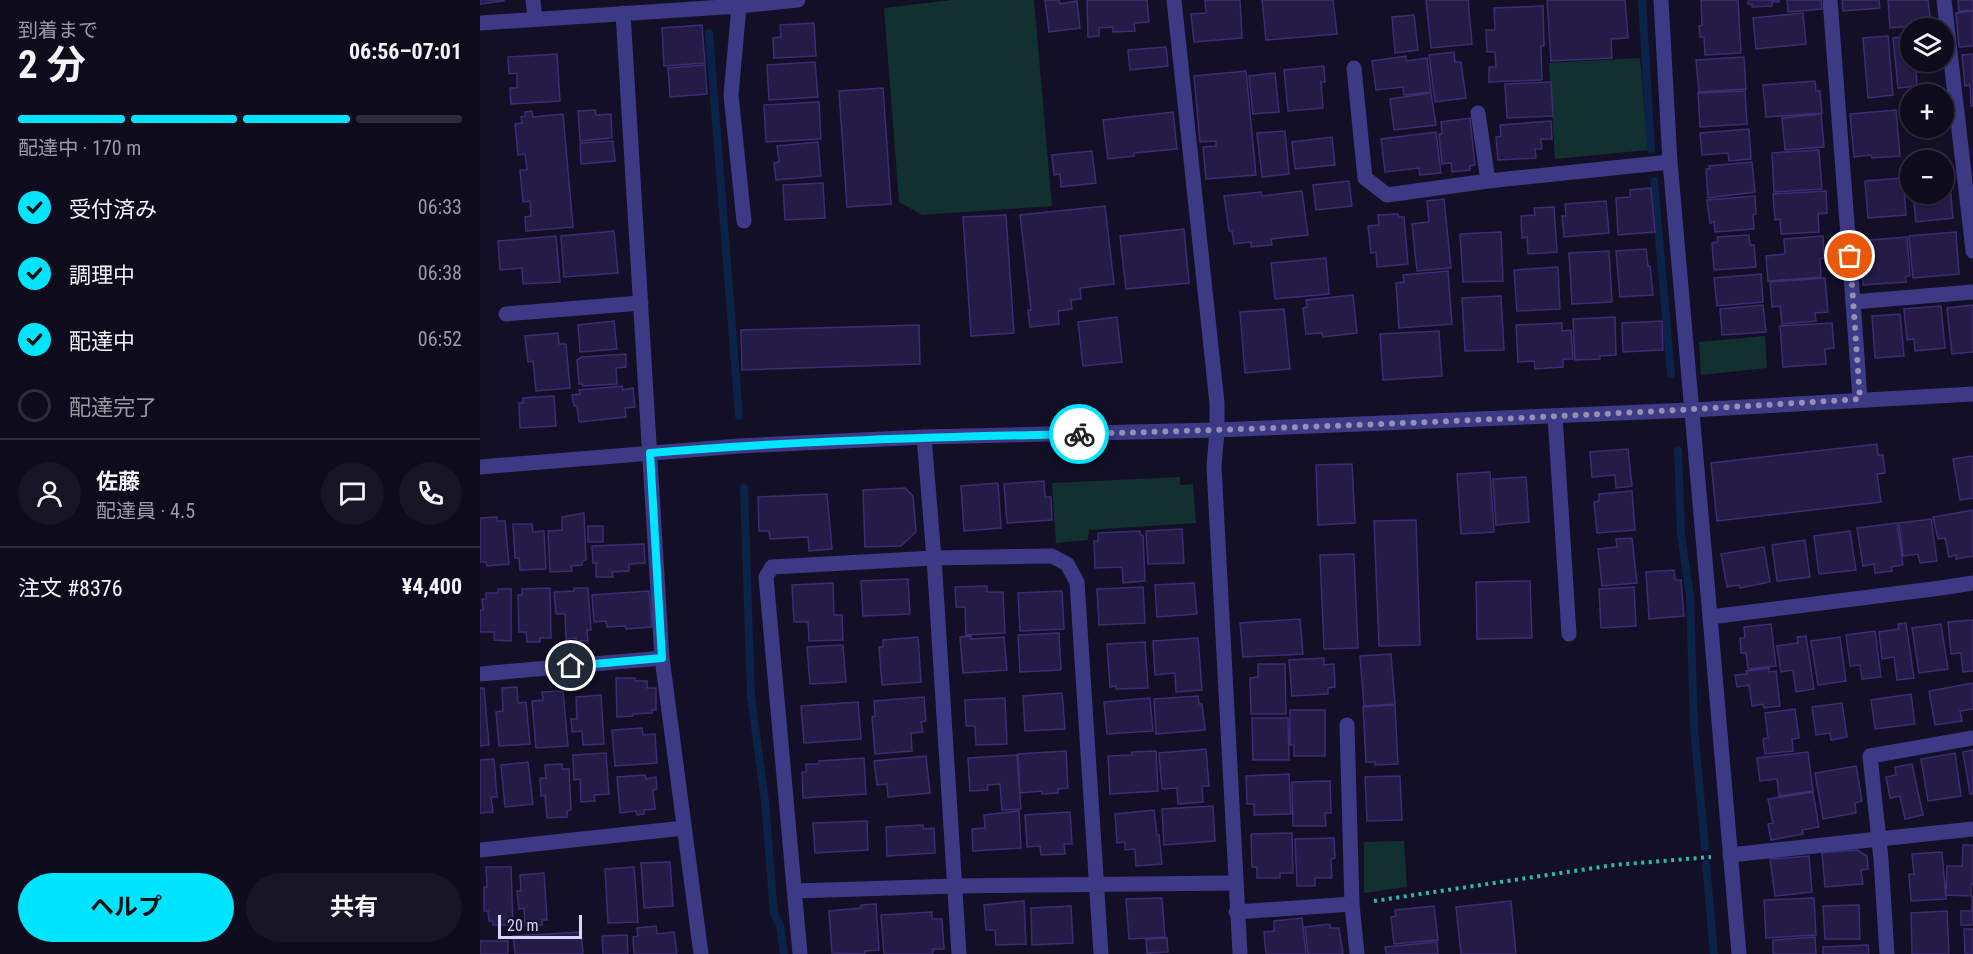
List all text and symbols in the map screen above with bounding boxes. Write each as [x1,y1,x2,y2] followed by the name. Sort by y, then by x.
[18,18,98,42] text: 到着まで
[1900,18,1954,204] map controls
[1900,18,1954,72] button: layers
[349,39,462,64] text: 06:56–07:01
[18,42,86,88] text: 2 分
[1900,84,1954,138] button: +
[18,136,141,160] text: 配達中 · 170 m
[1900,150,1954,204] button: −
[18,191,51,224] icon: check
[418,195,462,219] text: 06:33
[69,197,157,222] text: 受付済み
[1824,230,1875,281] pin
[1833,239,1866,272] icon: bag
[18,257,51,290] icon: check
[418,261,462,285] text: 06:38
[69,263,135,288] text: 調理中
[18,323,51,356] icon: check
[418,327,462,351] text: 06:52
[69,329,135,354] text: 配達中
[69,395,157,420] text: 配達完了
[1049,404,1109,464] courier
[1063,418,1096,451] icon: bike
[18,462,81,525] button: person
[321,462,384,525] button: chat
[399,462,462,525] button: phone
[96,469,140,494] text: 佐藤
[96,499,195,523] text: 配達員 · 4.5
[402,574,462,599] text: ¥4,400
[18,576,123,601] text: 注文 #8376
[545,640,596,691] pin
[554,649,587,682] icon: home
[18,873,234,942] button: ヘルプ
[246,873,462,942] button: 共有
[498,912,582,940] scale bar
[507,916,539,935] text: 20 m

